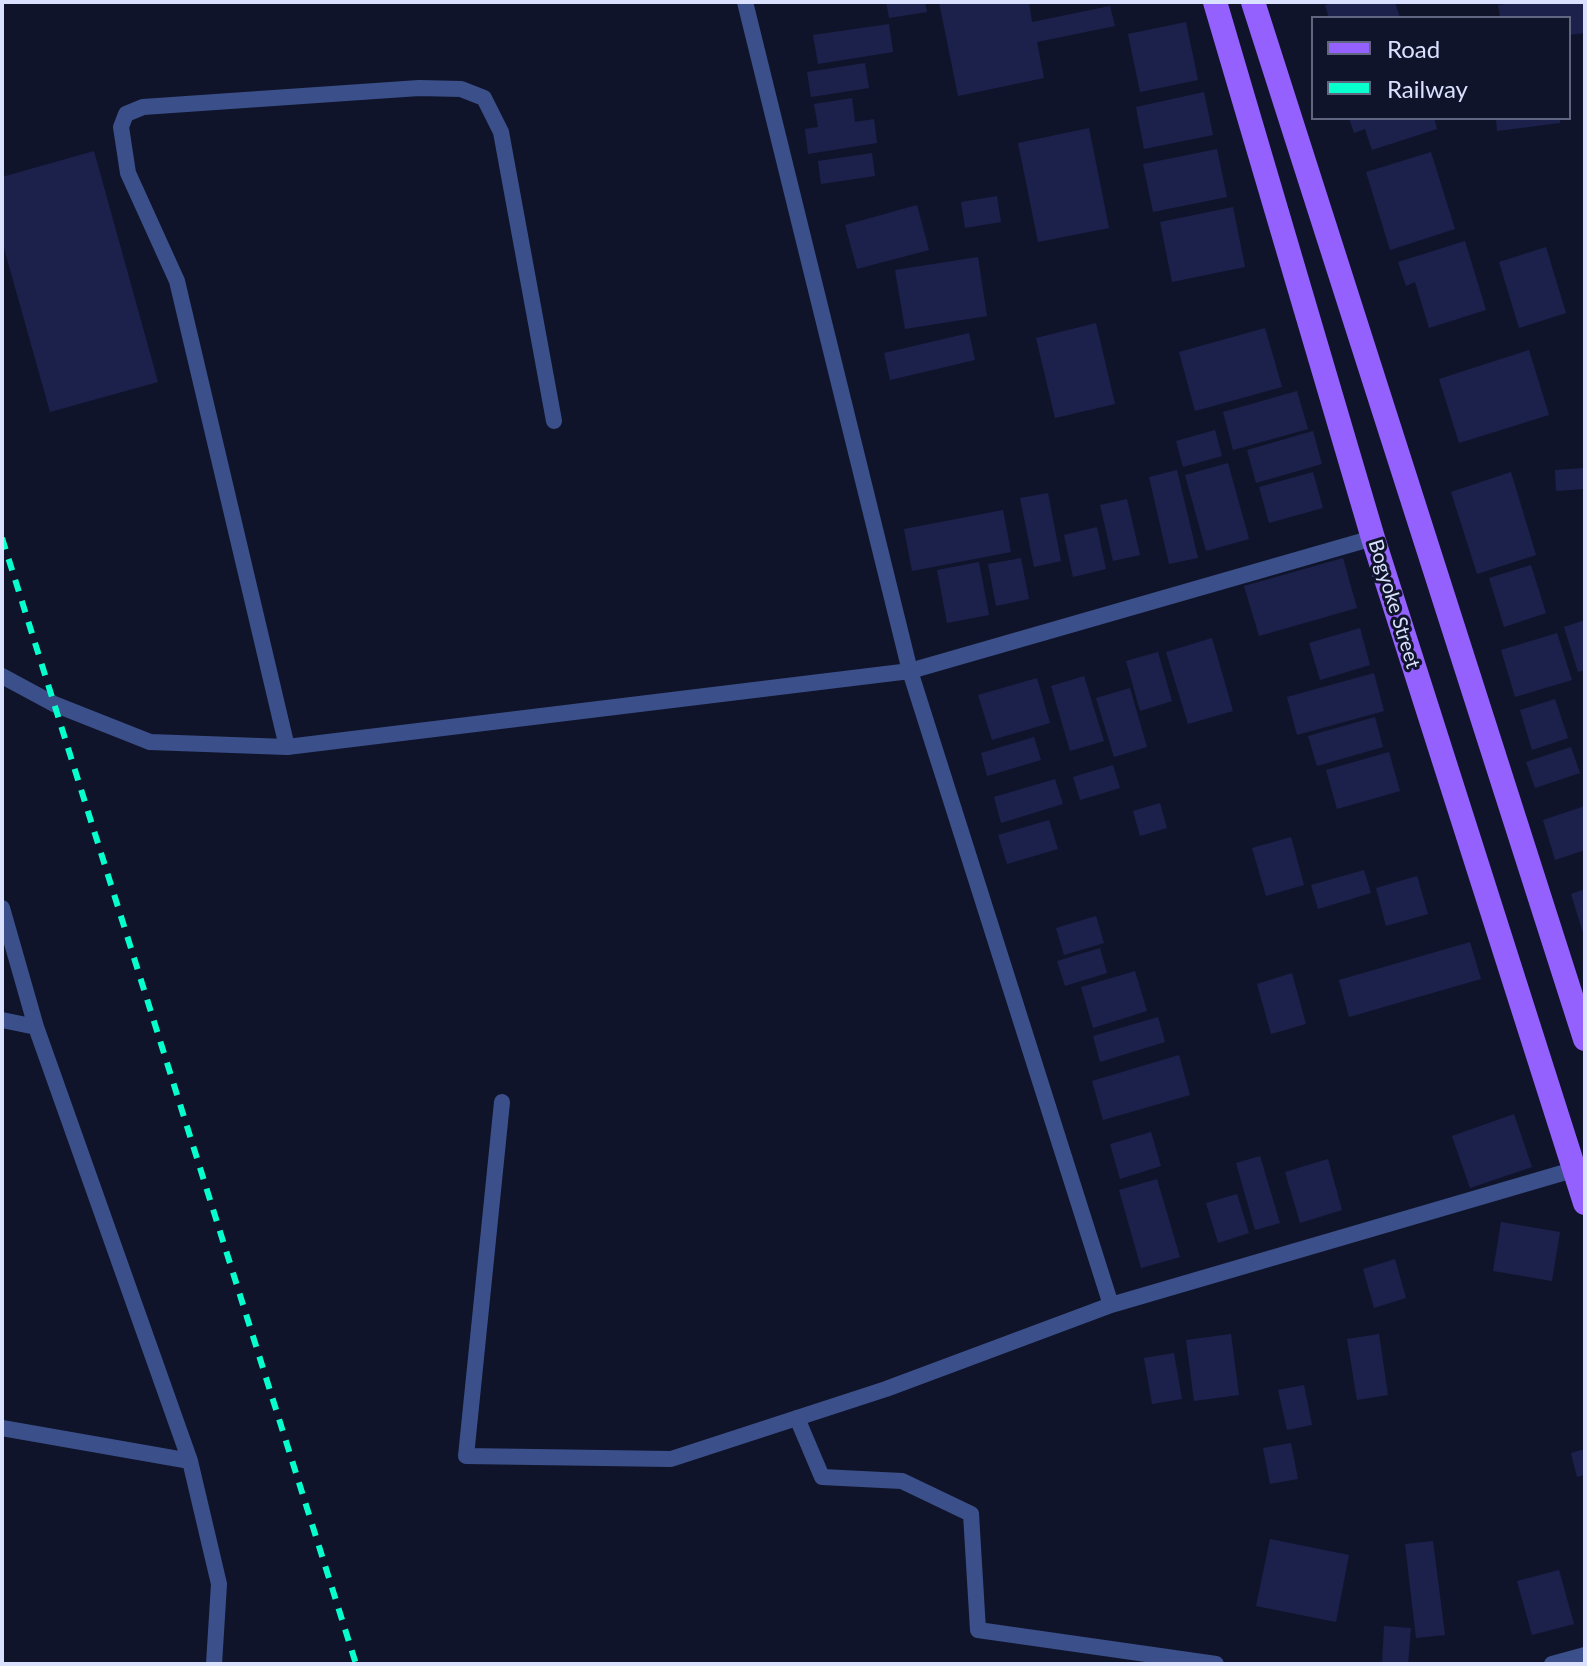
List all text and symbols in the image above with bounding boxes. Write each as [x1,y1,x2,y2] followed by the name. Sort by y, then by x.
[1311,16,1571,120] legend
[1387,34,1440,63] text: Road
[1387,74,1468,103] text: Railway
[1363,537,1425,671] street label: Bogyoke Street

